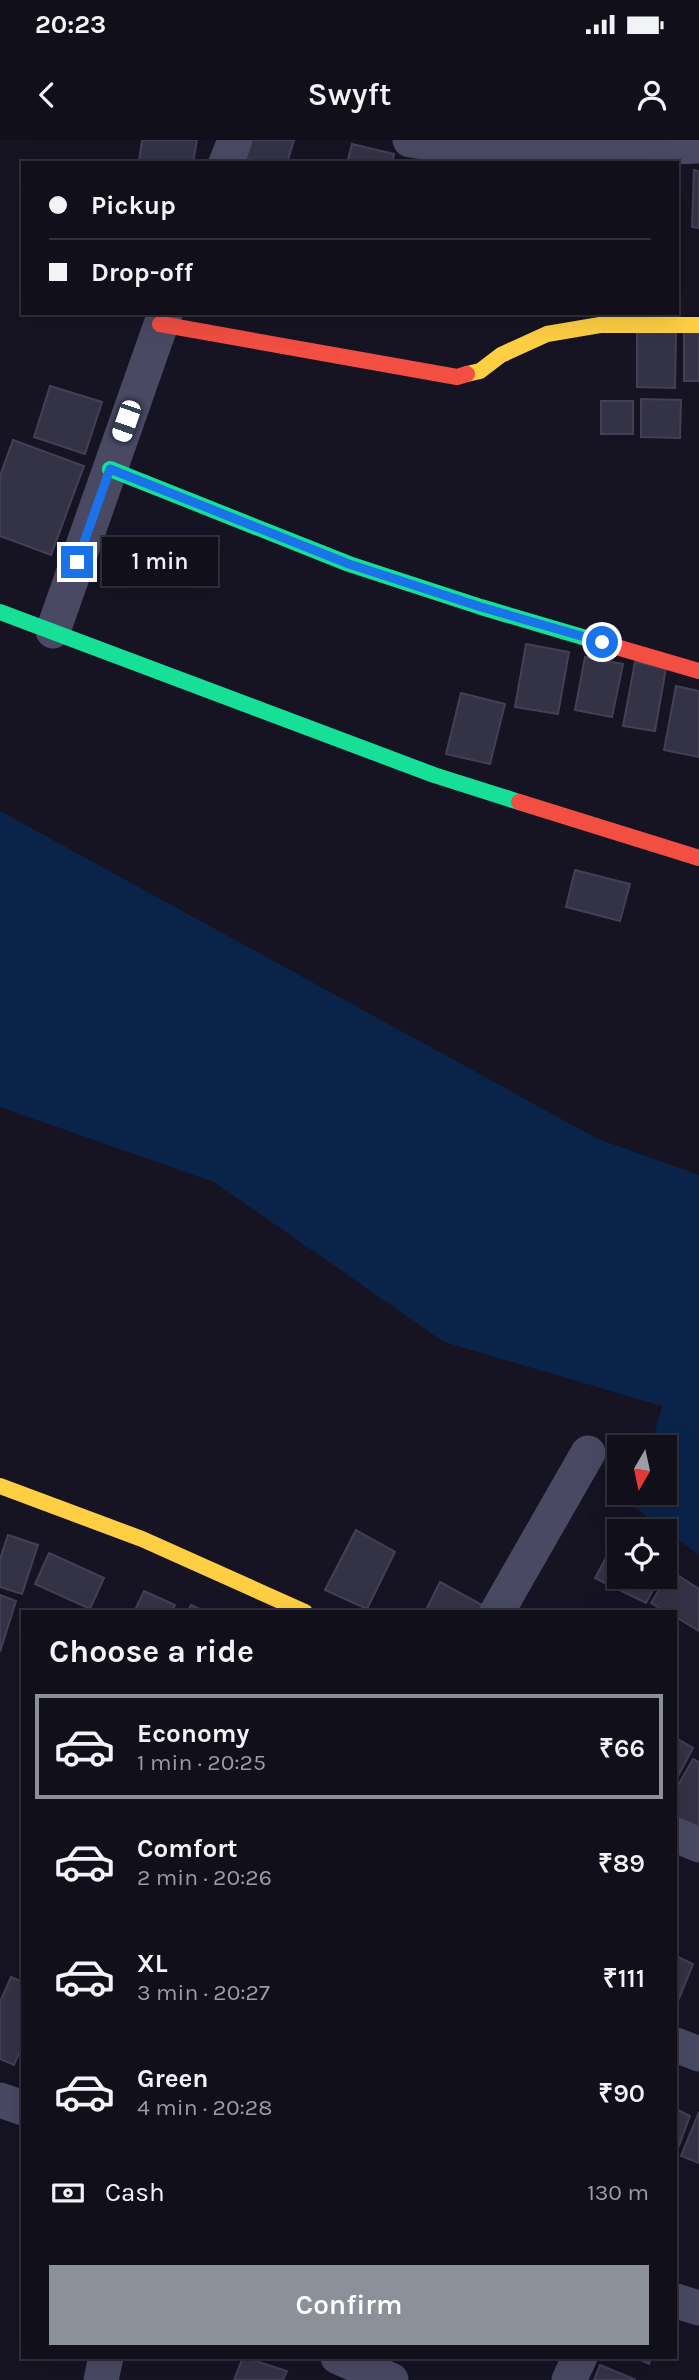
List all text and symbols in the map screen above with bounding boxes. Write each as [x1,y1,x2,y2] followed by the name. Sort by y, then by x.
[35,9,106,40] text: 20:23
[28,76,66,114] icon: back
[308,76,391,113] text: Swyft
[633,76,671,114] icon: person
[91,190,176,221] text: Pickup
[91,257,193,288] text: Drop-off
[110,398,143,444] car
[102,538,217,586] callout: 1 min
[61,546,93,578] route end
[131,548,189,575] text: 1 min
[586,626,618,658] route start
[607,1435,677,1505] north arrow
[607,1435,677,1589] map controls
[607,1519,677,1589] button: locate
[49,1633,254,1670] text: Choose a ride
[53,1715,116,1778] icon: car
[137,1718,249,1749] text: Economy
[599,1733,645,1764] text: ₹66
[137,1749,266,1776] text: 1 min · 20:25
[53,1830,116,1893] icon: car
[137,1833,238,1864] text: Comfort
[598,1848,645,1879] text: ₹89
[137,1864,272,1891] text: 2 min · 20:26
[53,1945,116,2008] icon: car
[137,1948,168,1979] text: XL
[603,1963,645,1994] text: ₹111
[137,1979,270,2006] text: 3 min · 20:27
[53,2060,116,2123] icon: car
[137,2063,209,2094] text: Green
[598,2078,645,2109] text: ₹90
[137,2094,272,2121] text: 4 min · 20:28
[49,2174,87,2212] icon: cash
[105,2177,165,2208] text: Cash
[587,2179,649,2206] text: 130 m
[49,2265,649,2345] button: Confirm

